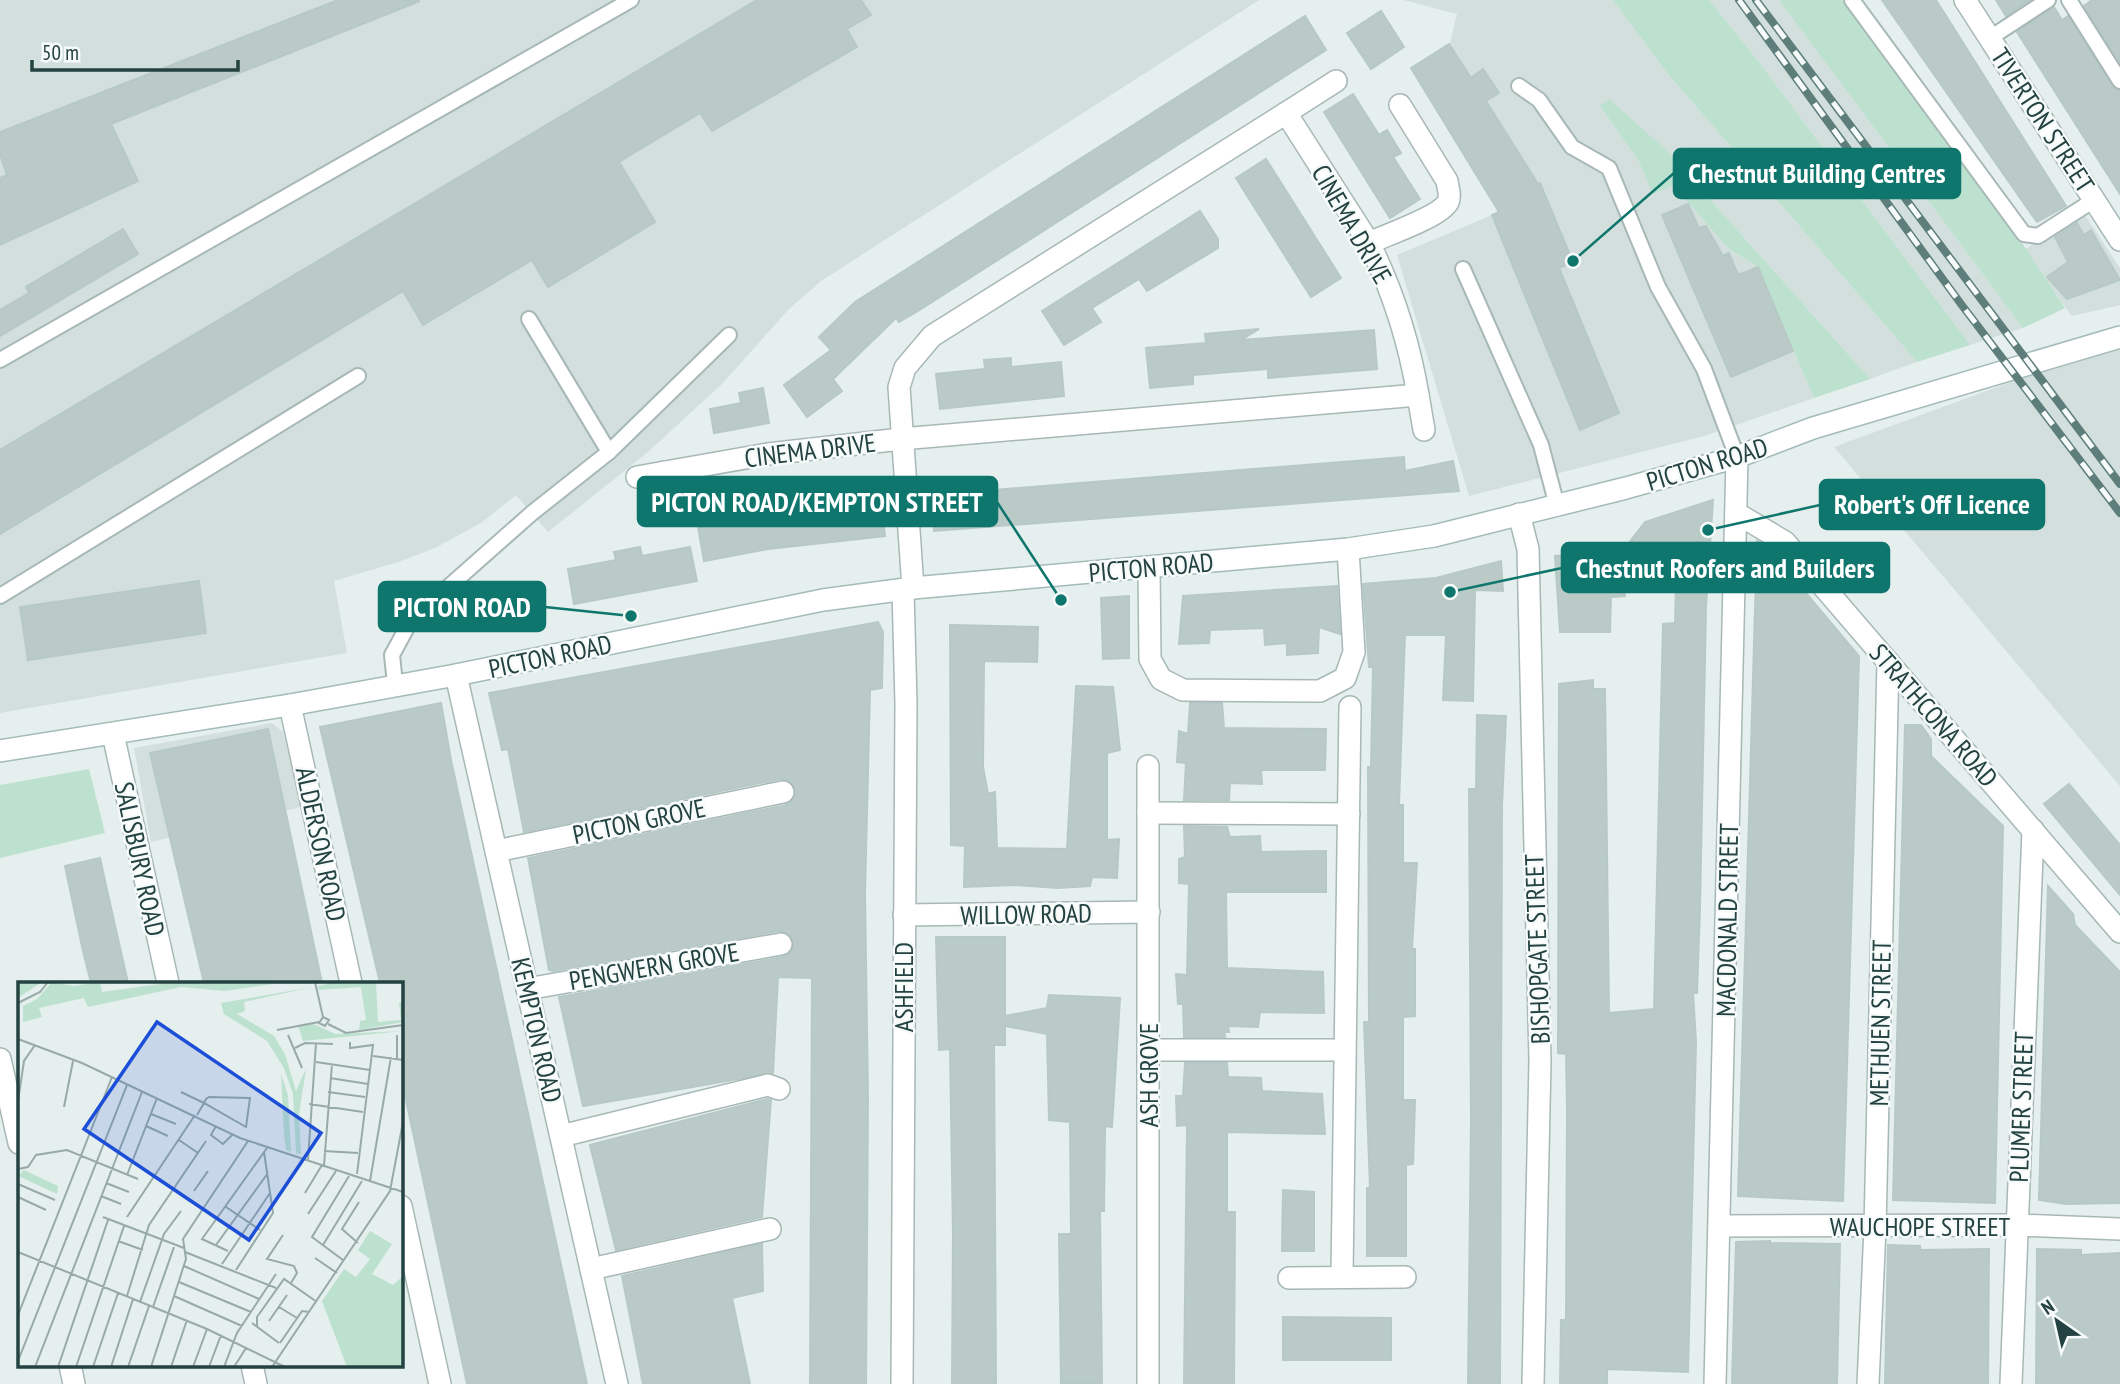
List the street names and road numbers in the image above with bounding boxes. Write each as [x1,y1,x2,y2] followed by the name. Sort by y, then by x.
[1984,42,2102,199] street label: TIVERTON STREET
[1305,159,1399,289] street label: CINEMA DRIVE
[742,426,878,474] street label: CINEMA DRIVE
[1642,430,1772,498] street label: PICTON ROAD
[1087,545,1215,589] street label: PICTON ROAD
[485,627,615,685] street label: PICTON ROAD
[1863,637,2005,793] street label: STRATHCONA ROAD
[289,764,353,924] street label: ALDERSON ROAD
[108,779,172,939] street label: SALISBURY ROAD
[570,791,708,851] street label: PICTON GROVE
[1709,823,1745,1017] street label: MACDONALD STREET
[1517,853,1557,1045] street label: BISHOPGATE STREET
[960,896,1092,932] street label: WILLOW ROAD
[567,935,741,997] street label: PENGWERN GROVE
[1862,939,1898,1107] street label: METHUEN STREET
[887,942,920,1032] street label: ASHFIELD
[504,954,570,1106] street label: KEMPTON ROAD
[1132,1023,1165,1127] street label: ASH GROVE
[2002,1031,2040,1183] street label: PLUMER STREET
[1830,1210,2011,1243] street label: WAUCHOPE STREET

